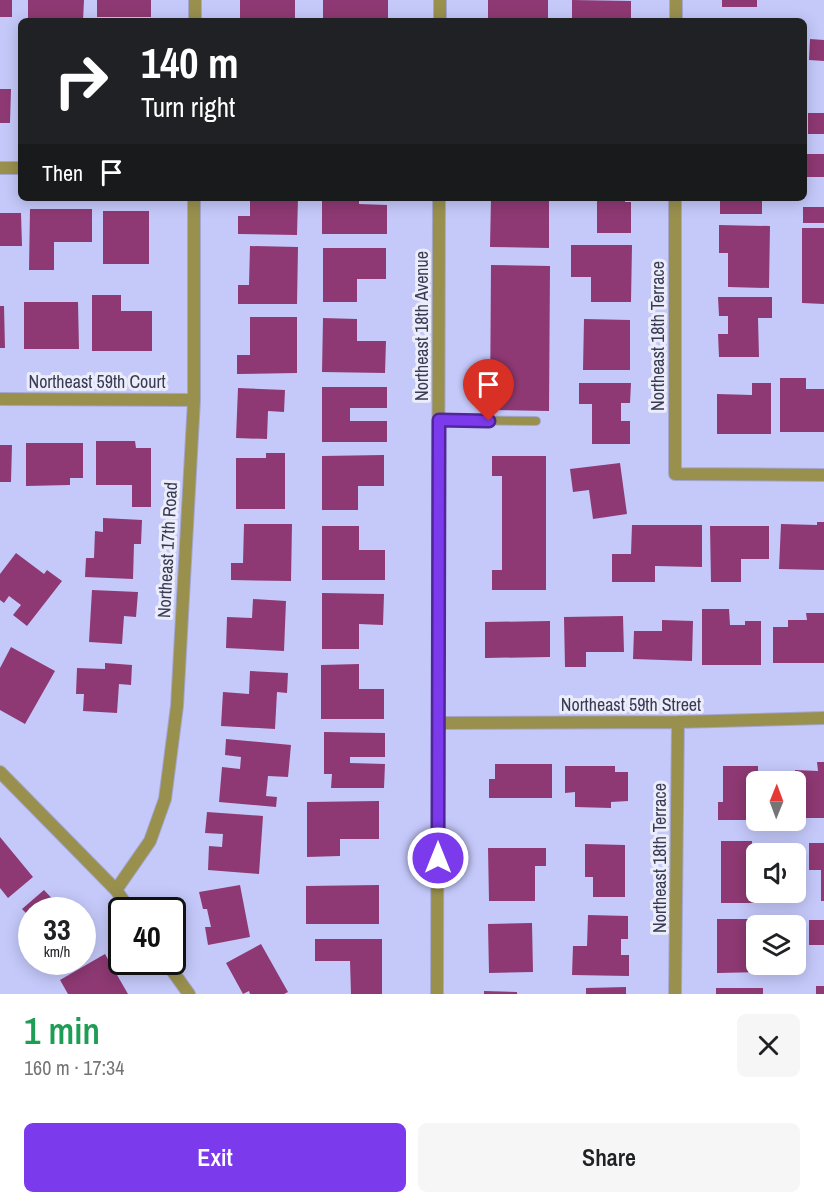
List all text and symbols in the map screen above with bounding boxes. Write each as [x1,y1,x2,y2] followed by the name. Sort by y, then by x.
[141,35,239,91] text: 140 m
[42,42,120,120] icon: right
[141,89,235,125] text: Turn right
[95,156,128,189] icon: arrive
[42,158,83,188] text: Then
[409,251,434,401] street label: Northeast 18th Avenue
[645,261,670,411] street label: Northeast 18th Terrace
[463,359,514,421] pin
[472,368,505,401] icon: arrive
[28,369,166,394] street label: Northeast 59th Court
[151,481,183,619] street label: Northeast 17th Road
[561,692,701,717] street label: Northeast 59th Street
[746,771,806,831] north arrow
[746,771,806,975] map controls
[647,783,672,933] street label: Northeast 18th Terrace
[406,826,470,890] position arrow
[746,843,806,903] button: sound
[108,897,186,975] speed limit sign: 40
[43,909,71,949] text: 33
[746,915,806,975] button: layers
[44,941,70,962] text: km/h
[24,1007,100,1055] text: 1 min
[737,1014,800,1077] button: close
[24,1054,124,1081] text: 160 m · 17:34
[24,1123,406,1192] button: Exit
[418,1123,800,1192] button: Share

